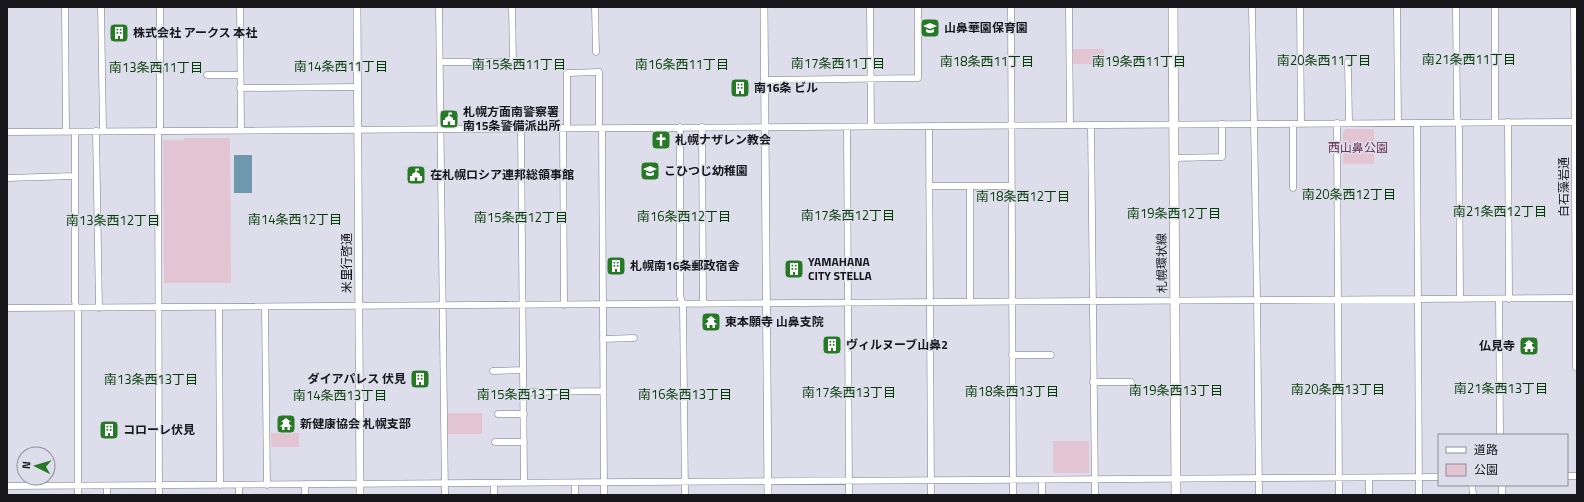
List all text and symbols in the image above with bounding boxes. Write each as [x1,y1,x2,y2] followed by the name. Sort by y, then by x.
[919,17,941,39] school or university icon: 山鼻華園保育園
[944,18,1028,37] place label: 山鼻華園保育園
[108,22,130,44] building icon: 株式会社 アークス 本社
[133,23,257,42] place label: 株式会社 アークス 本社
[1422,49,1516,69] district label: 南21条西11丁目
[1277,50,1371,70] district label: 南20条西11丁目
[940,51,1034,71] district label: 南18条西11丁目
[1092,51,1186,71] district label: 南19条西11丁目
[791,53,885,73] district label: 南17条西11丁目
[472,54,566,74] district label: 南15条西11丁目
[635,54,729,74] district label: 南16条西11丁目
[294,56,388,76] district label: 南14条西11丁目
[109,57,203,77] district label: 南13条西11丁目
[729,77,751,99] building icon: 南16条 ビル
[754,78,818,97] place label: 南16条 ビル
[463,102,560,135] place label: 札幌方面南警察署 南15条警備派出所
[438,108,460,130] public building icon: 札幌方面南警察署 南15条警備派出所
[650,129,672,151] church icon: 札幌ナザレン教会
[675,130,771,149] place label: 札幌ナザレン教会
[1328,138,1388,157] park label: 西山鼻公園
[1554,157,1573,217] street label: 白石藻岩通
[639,160,661,182] school or university icon: こひつじ幼稚園
[664,161,748,180] place label: こひつじ幼稚園
[405,164,427,186] public building icon: 在札幌ロシア連邦総領事館
[430,165,574,184] place label: 在札幌ロシア連邦総領事館
[1302,184,1396,204] district label: 南20条西12丁目
[976,186,1070,206] district label: 南18条西12丁目
[1453,201,1547,221] district label: 南21条西12丁目
[1127,203,1221,223] district label: 南19条西12丁目
[801,205,895,225] district label: 南17条西12丁目
[637,206,731,226] district label: 南16条西12丁目
[474,207,568,227] district label: 南15条西12丁目
[248,209,342,229] district label: 南14条西12丁目
[66,210,160,230] district label: 南13条西12丁目
[337,233,356,293] street label: 米里行啓通
[1151,233,1172,293] street label: 札幌環状線
[808,252,872,285] place label: YAMAHANA CITY STELLA
[605,255,627,277] building icon: 札幌南16条郵政宿舎
[630,256,739,275] place label: 札幌南16条郵政宿舎
[783,258,805,280] building icon: YAMAHANA CITY STELLA
[700,311,722,333] temple icon: 東本願寺 山鼻支院
[725,312,824,331] place label: 東本願寺 山鼻支院
[821,334,843,356] building icon: ヴィルヌーブ山鼻2
[846,335,948,354] place label: ヴィルヌーブ山鼻2
[1518,335,1540,357] temple icon: 仏見寺
[1479,336,1515,355] place label: 仏見寺
[409,368,431,390] building icon: ダイアパレス 伏見
[104,369,198,389] district label: 南13条西13丁目
[308,369,406,388] place label: ダイアパレス 伏見
[1454,378,1548,398] district label: 南21条西13丁目
[1291,379,1385,399] district label: 南20条西13丁目
[1129,380,1223,400] district label: 南19条西13丁目
[965,381,1059,401] district label: 南18条西13丁目
[802,382,896,402] district label: 南17条西13丁目
[477,384,571,404] district label: 南15条西13丁目
[638,384,732,404] district label: 南16条西13丁目
[293,385,387,405] district label: 南14条西13丁目
[275,413,297,435] temple icon: 新健康協会 札幌支部
[300,414,411,433] place label: 新健康協会 札幌支部
[98,419,120,441] building icon: コローレ伏見
[123,420,195,439] place label: コローレ伏見
[1438,434,1568,486] legend
[1474,440,1498,459] text: 道路
[16,446,56,486] north arrow
[1474,460,1498,479] text: 公園
[18,461,34,470] text: N

